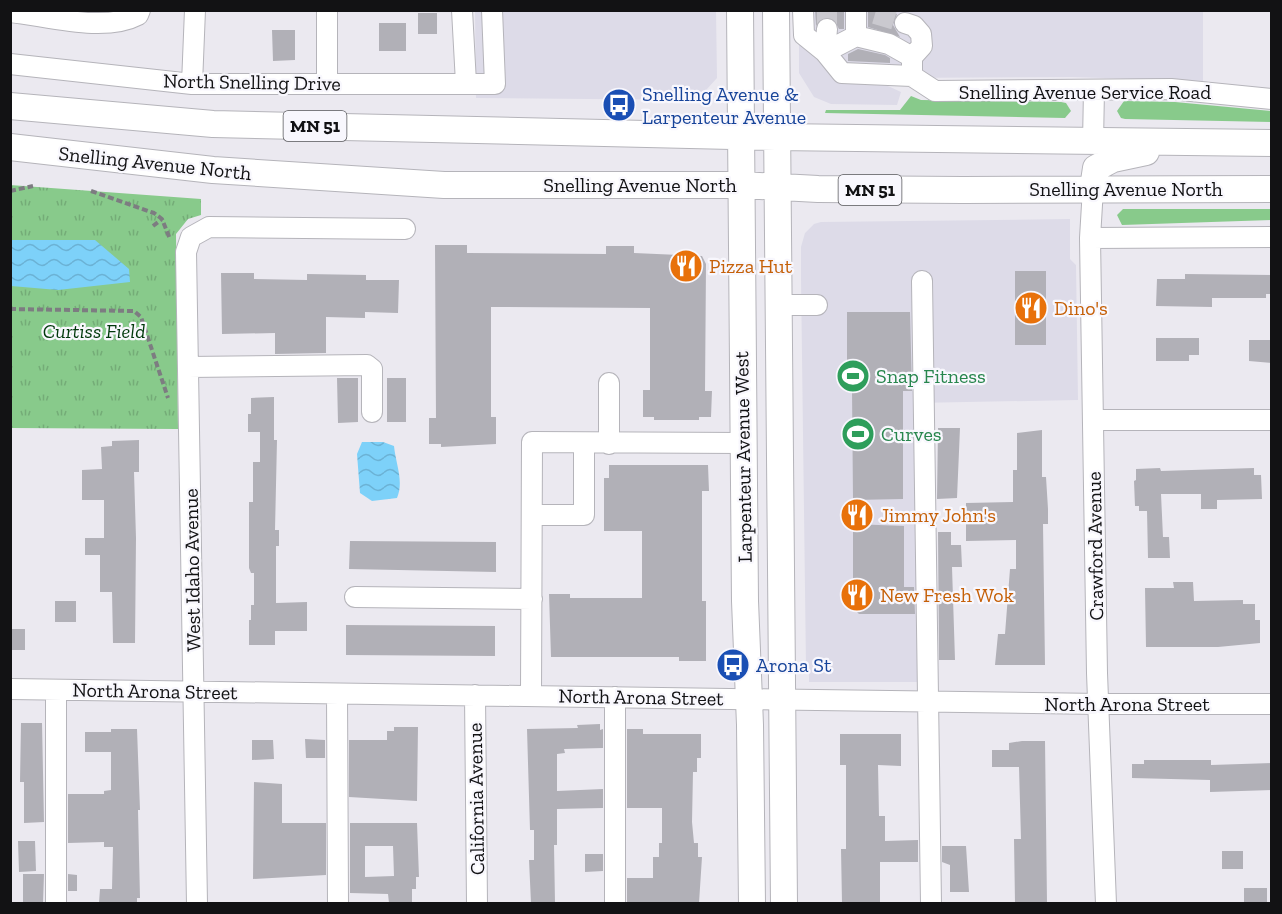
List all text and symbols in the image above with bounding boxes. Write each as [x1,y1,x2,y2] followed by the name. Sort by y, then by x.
[163,68,341,96] street label: North Snelling Drive
[959,80,1211,104] street label: Snelling Avenue Service Road
[642,82,806,129] place label: Snelling Avenue & Larpenteur Avenue
[601,87,637,123] bus stop icon: Snelling Avenue & Larpenteur Avenue
[284,111,346,141] road number: MN 51
[57,141,253,185] street label: Snelling Avenue North
[543,173,738,197] street label: Snelling Avenue North
[838,175,902,205] road number: MN 51
[1029,177,1224,201] street label: Snelling Avenue North
[668,248,704,284] restaurant icon: Pizza Hut
[709,254,793,278] place label: Pizza Hut
[1013,290,1049,326] restaurant icon: Dino's
[1054,296,1108,320] place label: Dino's
[43,319,145,343] park label: Curtiss Field
[729,351,757,563] street label: Larpenteur Avenue West
[835,358,871,394] sports icon: Snap Fitness
[876,364,986,388] place label: Snap Fitness
[840,416,876,452] sports icon: Curves
[881,422,942,446] place label: Curves
[1082,471,1108,621] street label: Crawford Avenue
[179,488,205,652] street label: West Idaho Avenue
[839,497,875,533] restaurant icon: Jimmy John's
[880,503,996,527] place label: Jimmy John's
[839,577,875,613] restaurant icon: New Fresh Wok
[880,583,1015,607] place label: New Fresh Wok
[715,647,751,683] bus stop icon: Arona St
[756,653,832,677] place label: Arona St
[72,678,238,704] street label: North Arona Street
[558,684,724,710] street label: North Arona Street
[1044,692,1210,716] street label: North Arona Street
[463,723,489,875] street label: California Avenue

